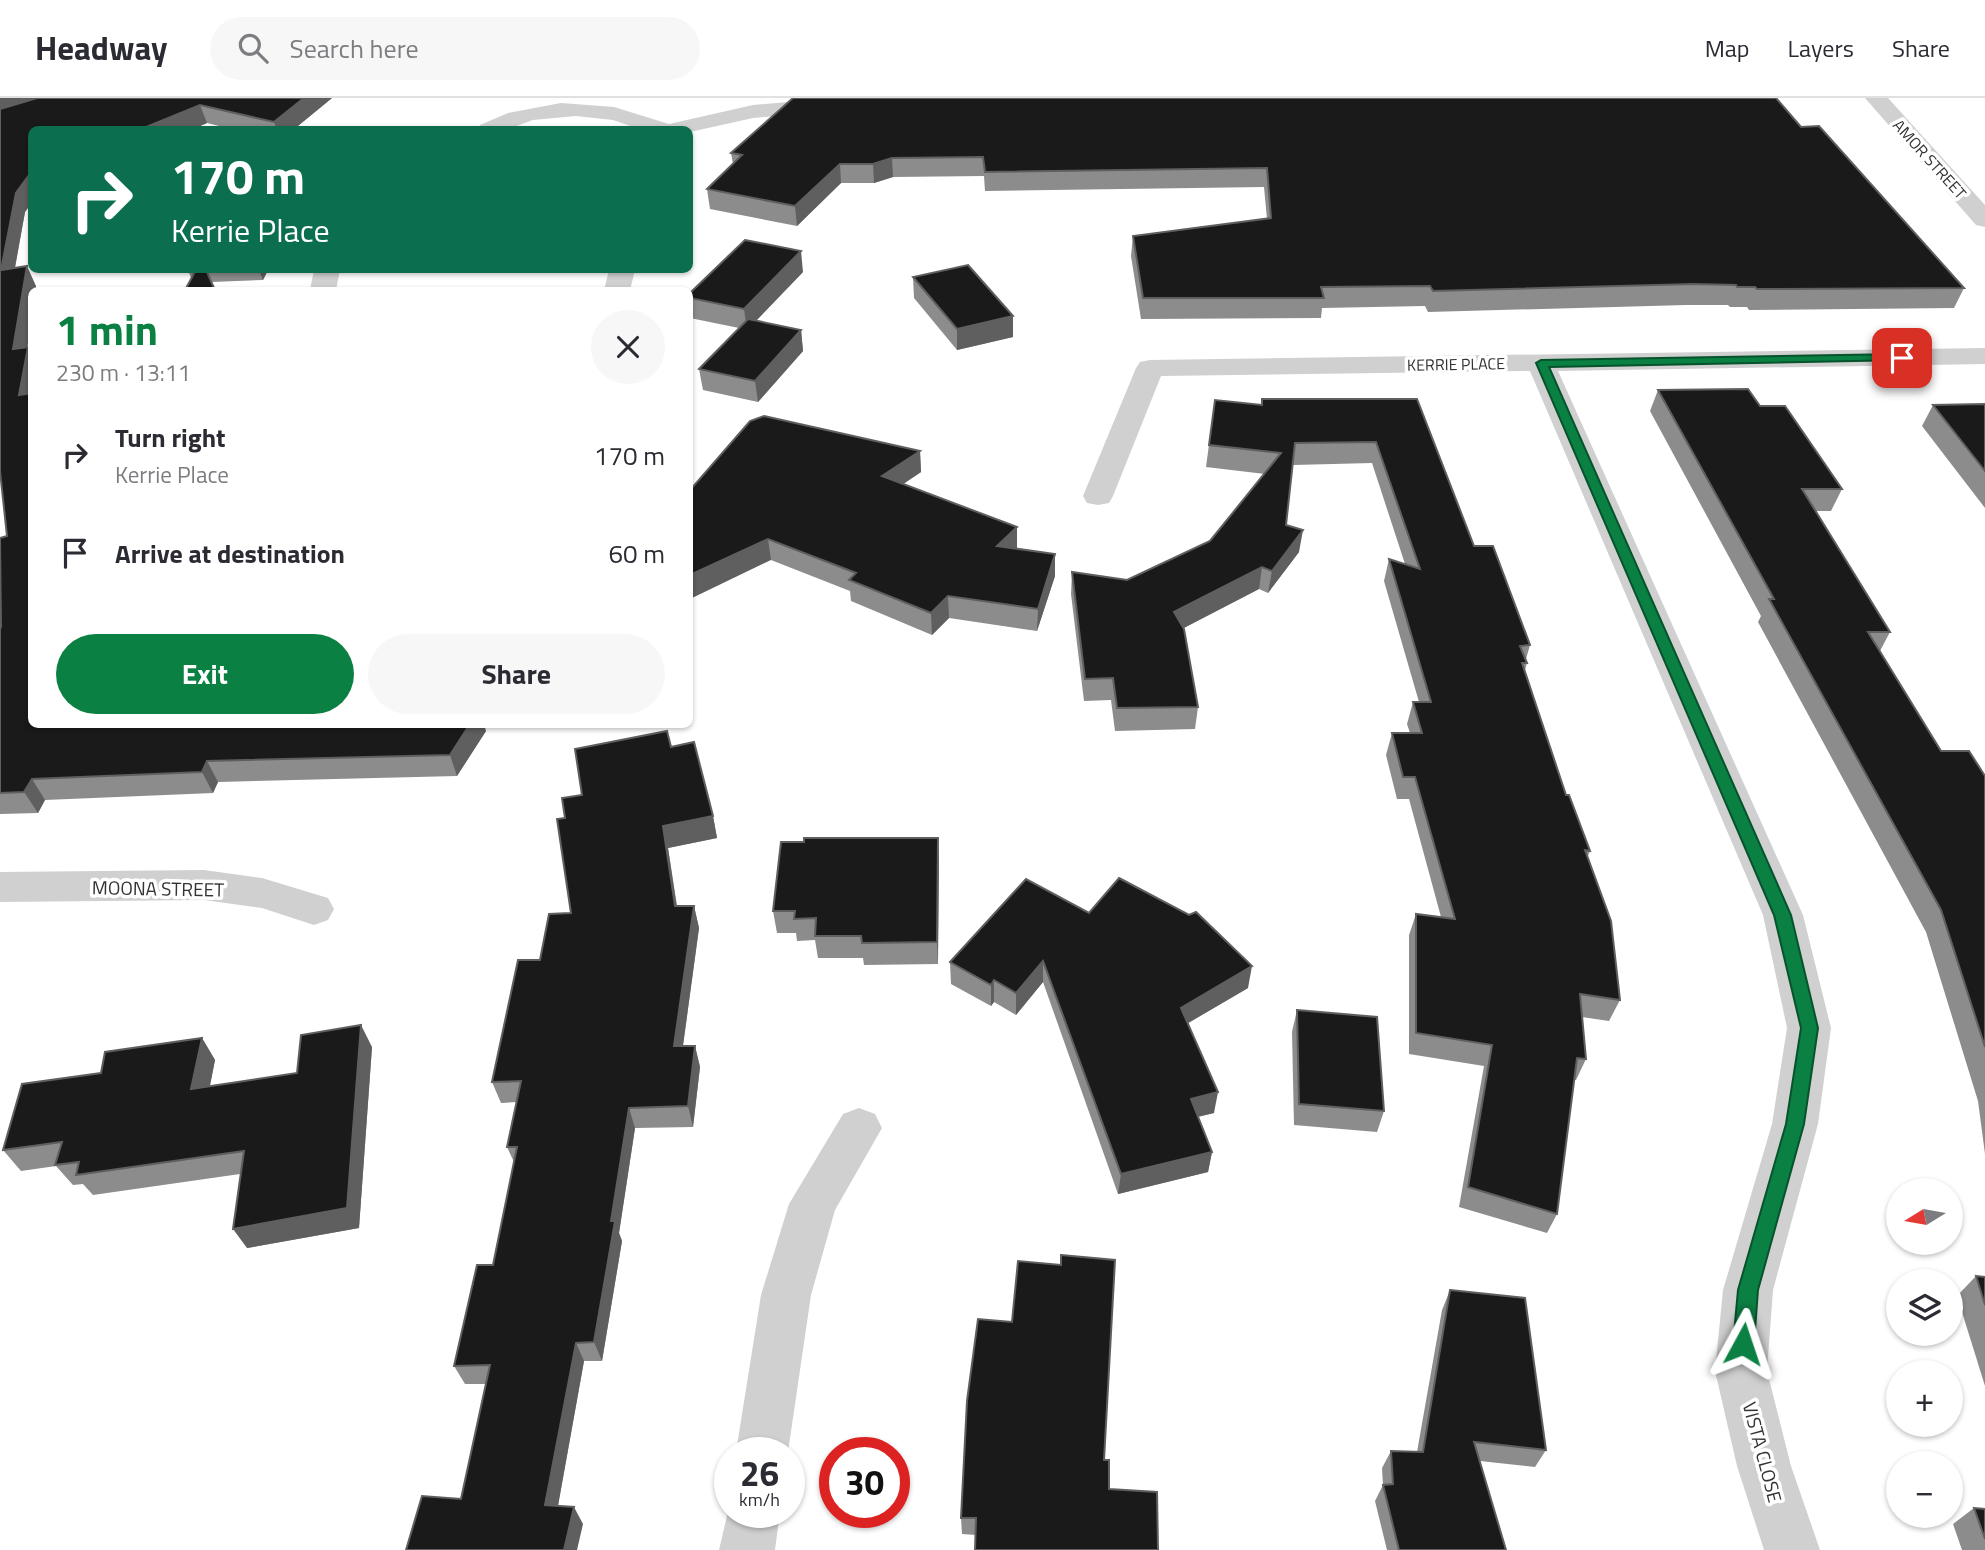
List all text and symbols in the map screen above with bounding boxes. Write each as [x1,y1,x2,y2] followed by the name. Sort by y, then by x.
[210,17,700,80] search box
[35,23,168,73] text: Headway
[234,29,272,67] icon: search
[290,29,419,68] text: Search here
[1705,30,1750,66] text: Map
[1788,30,1854,66] text: Layers
[1892,30,1950,66] text: Share
[1888,114,1973,205] street label: AMOR STREET
[171,138,305,213] text: 170 m
[56,154,147,245] icon: right
[171,206,330,254] text: Kerrie Place
[56,297,158,361] text: 1 min
[591,310,665,384] button: close
[1872,328,1932,388] pin
[1883,339,1921,377] icon: arrive
[1407,351,1505,377] street label: KERRIE PLACE
[56,355,191,390] text: 230 m · 13:11
[115,418,226,457] text: Turn right
[56,436,94,474] icon: right
[594,436,665,475] text: 170 m
[115,457,229,492] text: Kerrie Place
[56,534,94,572] icon: arrive
[115,534,345,573] text: Arrive at destination
[608,534,665,573] text: 60 m
[56,634,354,714] button: Exit
[368,634,665,714] button: Share
[92,872,224,904] street label: MOONA STREET
[1886,1178,1964,1255] north arrow
[1886,1178,1963,1528] map controls
[1886,1269,1963,1346] button: layers
[1706,1307,1780,1381] position arrow
[1886,1360,1963,1437] button: +
[1736,1398,1790,1506] street label: VISTA CLOSE
[819,1437,910,1528] speed limit sign: 30
[740,1446,779,1500] text: 26
[1886,1451,1963,1528] button: −
[739,1486,780,1513] text: km/h

